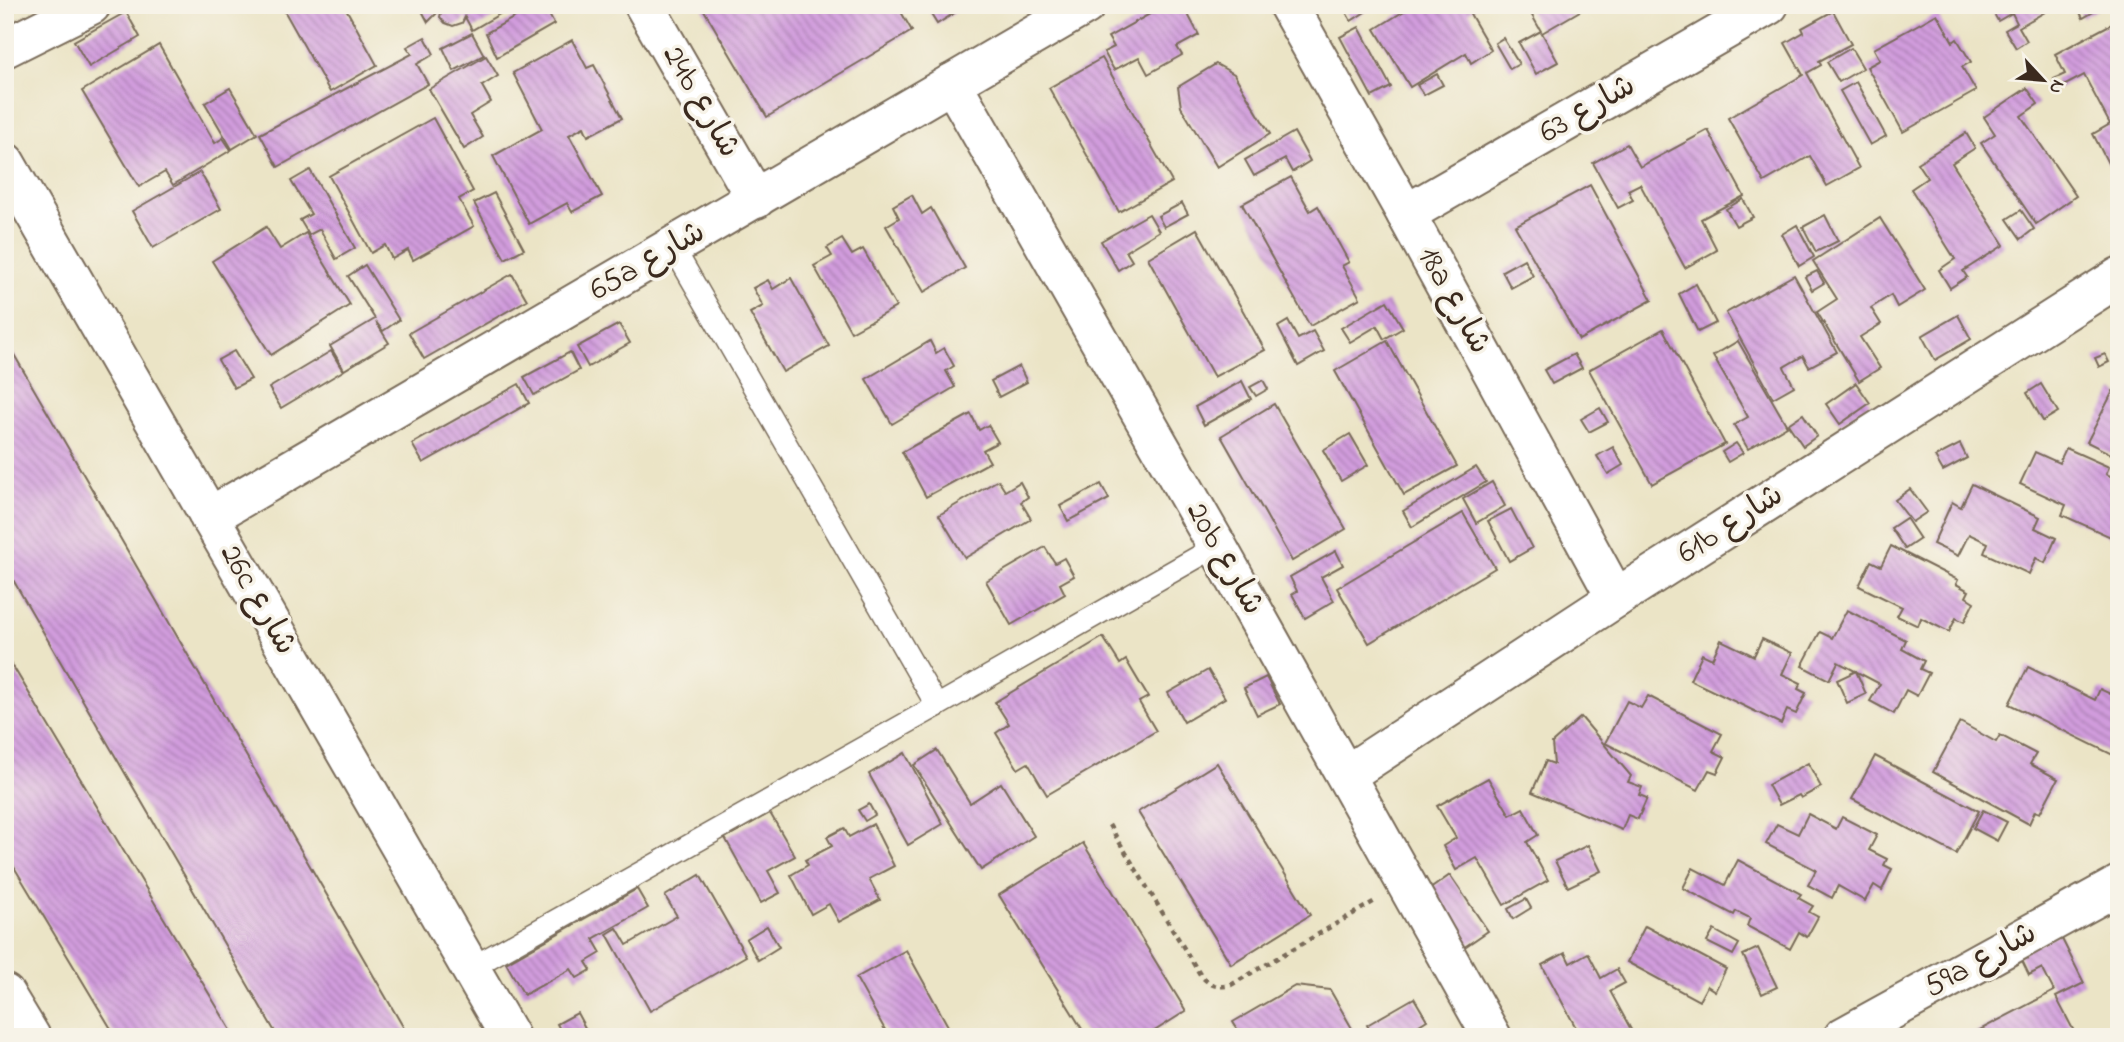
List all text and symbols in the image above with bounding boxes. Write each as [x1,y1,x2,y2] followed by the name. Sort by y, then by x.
[649,37,751,167] street label: 24b شارع
[2008,46,2078,116] north arrow
[1531,64,1645,156] street label: شارع 63
[2041,75,2071,98] text: N
[581,210,715,314] street label: 65a شارع
[1404,239,1502,363] street label: 18a شارع
[1669,473,1793,577] street label: 61b شارع
[1173,494,1275,624] street label: 20b شارع
[206,536,308,664] street label: 26c شارع
[1916,911,2046,1011] street label: 59a شارع

